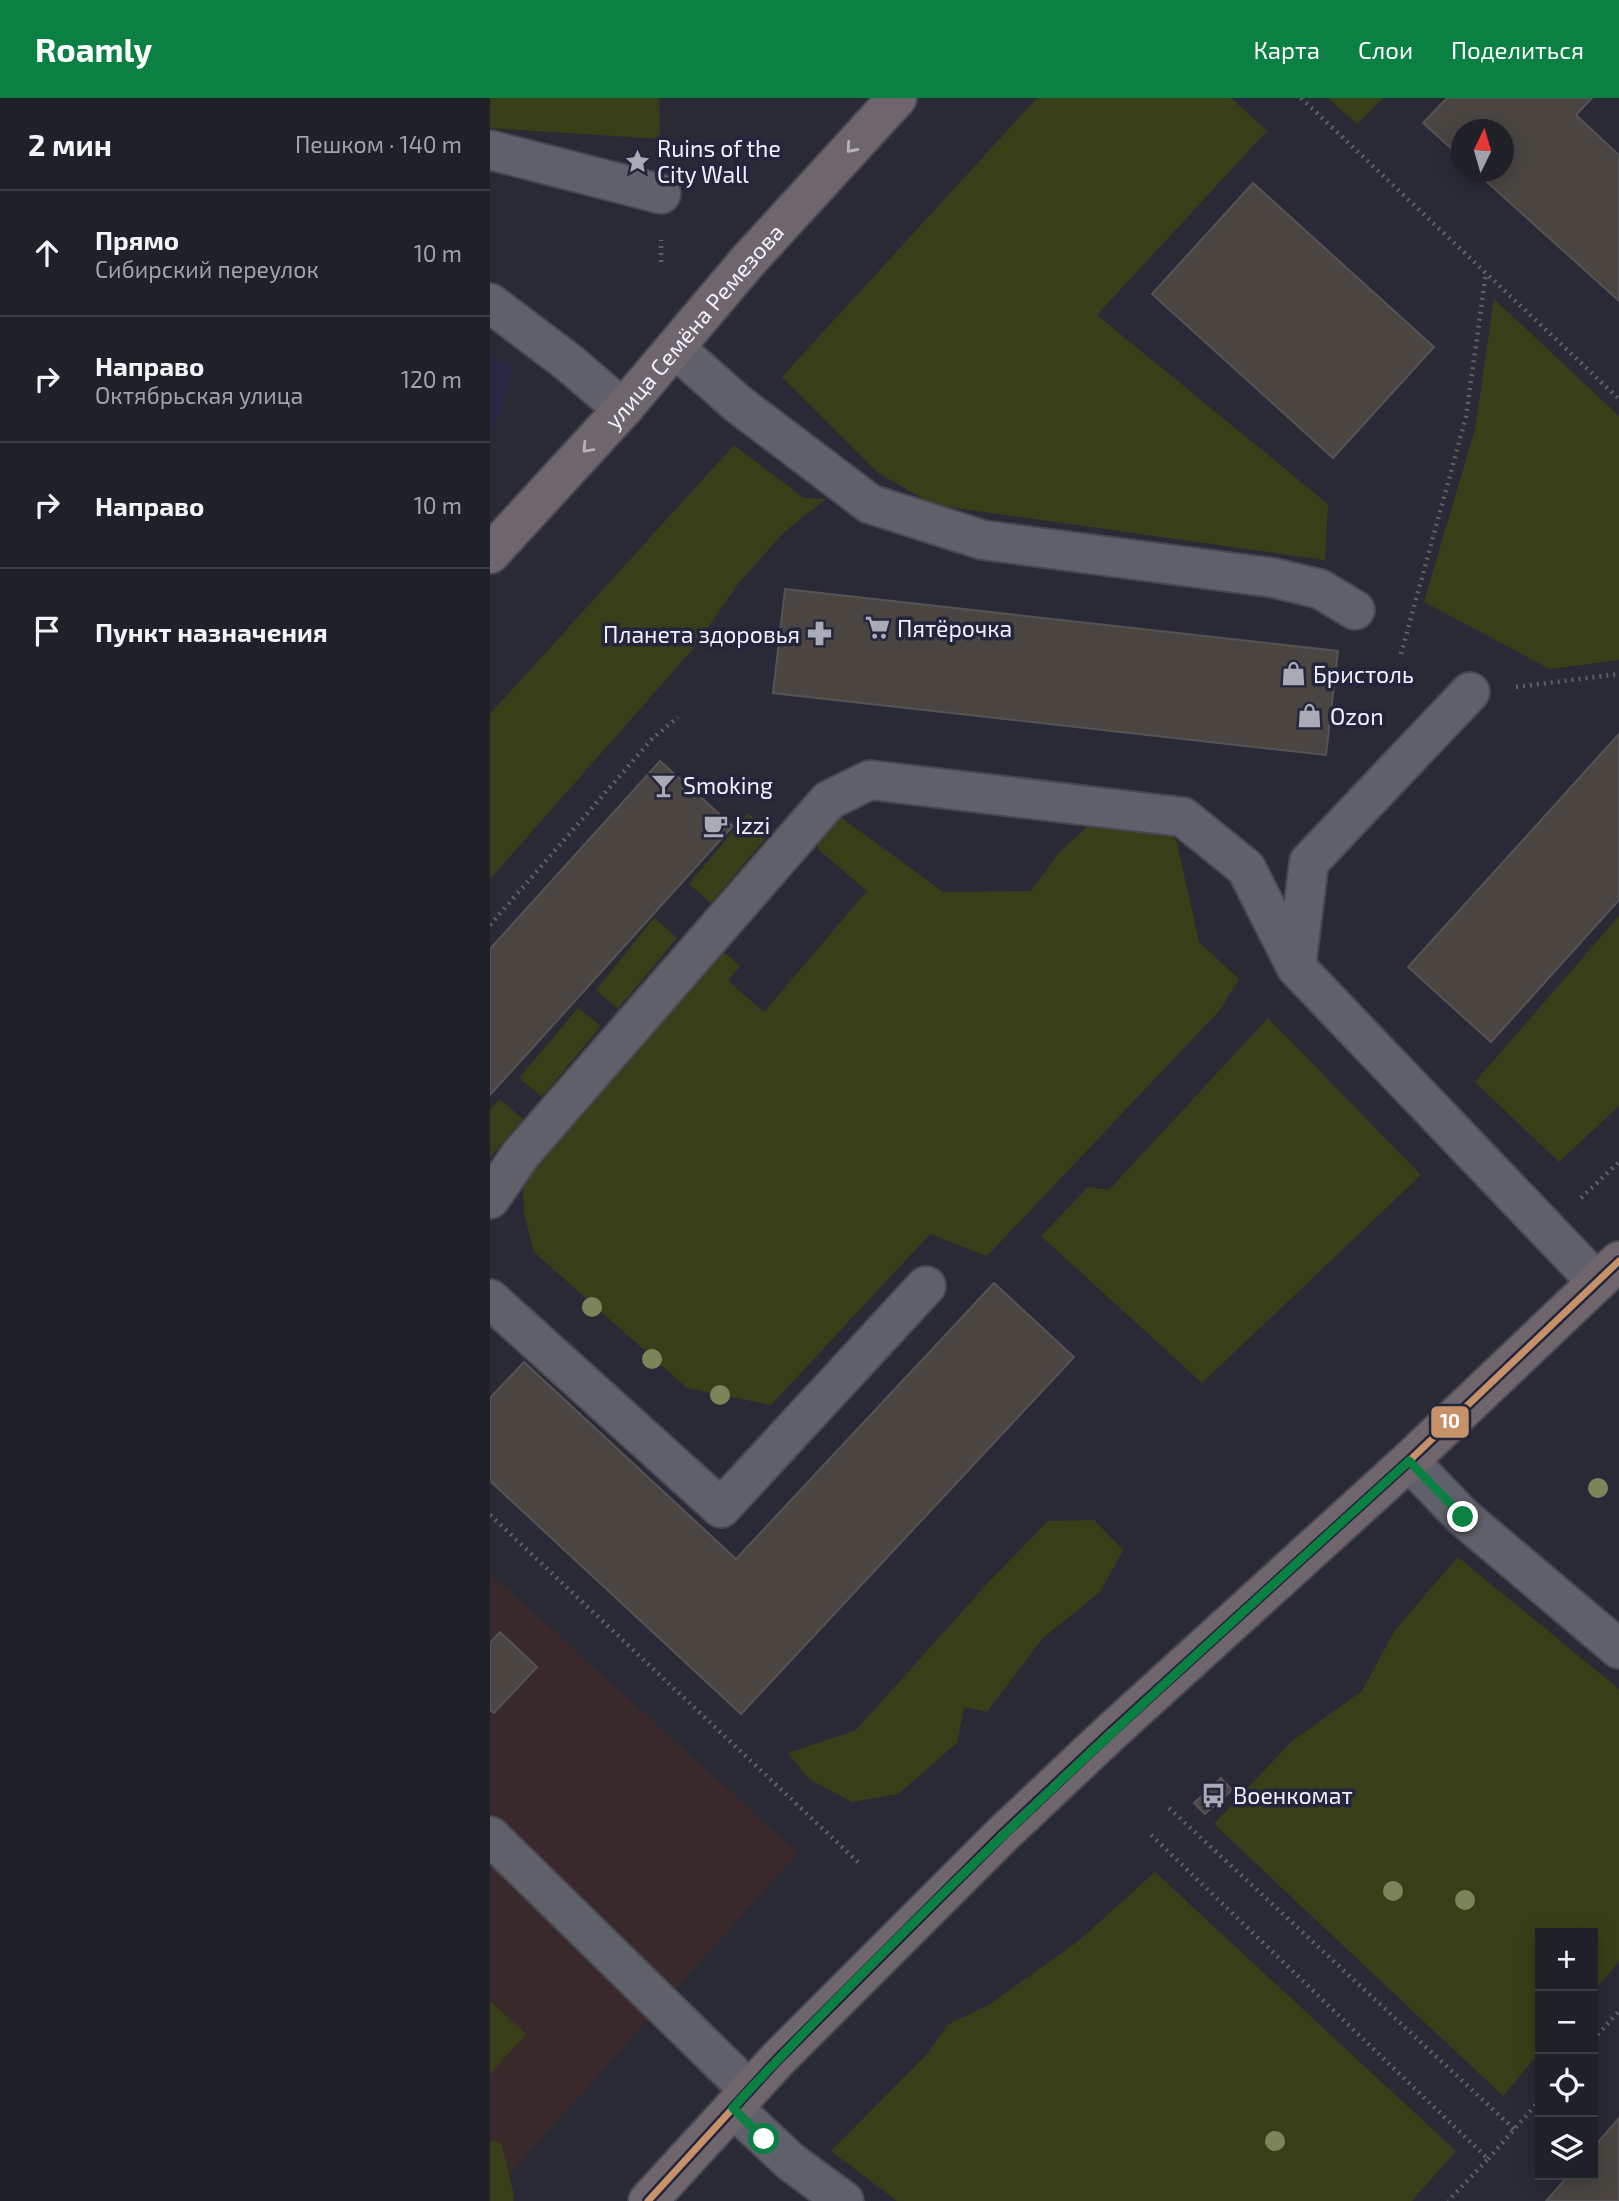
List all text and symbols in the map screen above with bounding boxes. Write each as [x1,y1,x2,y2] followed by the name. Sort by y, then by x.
[35,29,152,69] text: Roamly
[1253,35,1320,64] text: Карта
[1358,35,1413,64] text: Слои
[1451,35,1584,64] text: Поделиться
[1451,119,1514,182] north arrow
[28,126,112,162] text: 2 мин
[295,130,462,158] text: Пешком · 140 m
[657,134,781,188] place label: Ruins of the City Wall
[847,140,859,153] one-way arrow
[623,147,651,175] place icon: Ruins of the City Wall
[598,218,789,435] street label: улица Семёна Ремезова
[95,224,179,255] text: Прямо
[28,234,66,272] icon: ahead
[414,239,462,267] text: 10 m
[95,255,319,283] text: Сибирский переулок
[95,350,204,381] text: Направо
[28,360,66,398] icon: right
[401,365,462,393] text: 120 m
[95,381,303,409] text: Октябрьская улица
[583,440,596,453] one-way arrow
[28,486,66,524] icon: right
[95,490,204,521] text: Направо
[414,491,462,519] text: 10 m
[28,612,66,650] icon: arrive
[863,614,891,642] supermarket icon: Пятёрочка
[897,614,1012,642] place label: Пятёрочка
[95,616,328,647] text: Пункт назначения
[603,620,800,648] place label: Планета здоровья
[806,620,834,648] pharmacy icon: Планета здоровья
[1279,660,1307,688] shop icon: Бристоль
[1313,660,1414,688] place label: Бристоль
[1296,702,1324,730] shop icon: Ozon
[1330,702,1384,730] place label: Ozon
[649,771,677,799] bar icon: Smoking
[683,771,773,799] place label: Smoking
[701,811,729,839] cafe icon: Izzi
[735,811,770,839] place label: Izzi
[1430,1405,1470,1439] line badge: 10
[1440,1409,1460,1432] text: 10
[1447,1501,1478,1532] route end
[1199,1781,1227,1809] bus stop icon: Военкомат
[1233,1781,1353,1809] place label: Военкомат
[1535,1928,1598,2180] map controls
[1535,1928,1598,1991] button: +
[1535,1991,1598,2054] button: −
[1535,2054,1598,2117] button: locate
[1535,2117,1598,2180] button: layers
[748,2123,779,2154] route start

